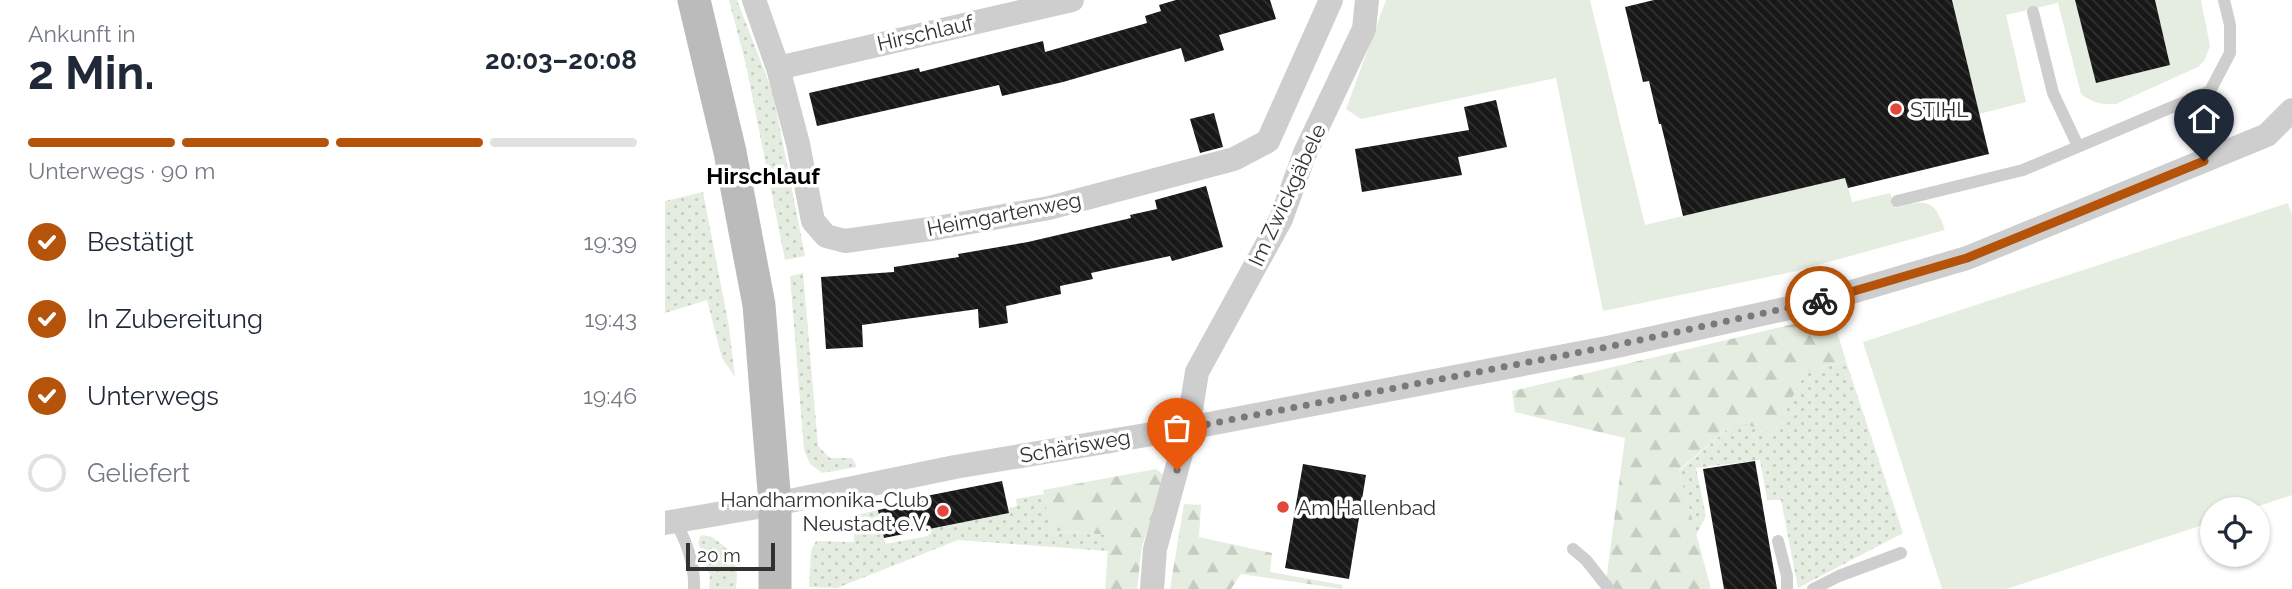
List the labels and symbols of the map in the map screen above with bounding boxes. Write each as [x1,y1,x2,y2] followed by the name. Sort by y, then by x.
[874,10,977,56] street label: Hirschlauf
[2174,89,2234,161] pin
[1910,97,1968,122] place label: STIHL
[1888,101,1904,117] marker: STIHL
[1243,120,1331,270] street label: Im Zwickgäbele
[706,162,821,189] district label: Hirschlauf
[925,187,1083,241] street label: Heimgartenweg
[1785,266,1855,336] courier
[1147,398,1207,470] pin
[1018,424,1132,468] street label: Schärisweg
[720,487,929,536] place label: Handharmonika-Club Neustadt e.V.
[1297,495,1436,520] place label: Am Hallenbad
[1275,499,1291,515] marker: Am Hallenbad
[935,503,951,519] marker: Handharmonika-Club Neustadt e.V.
[686,540,775,572] scale bar

